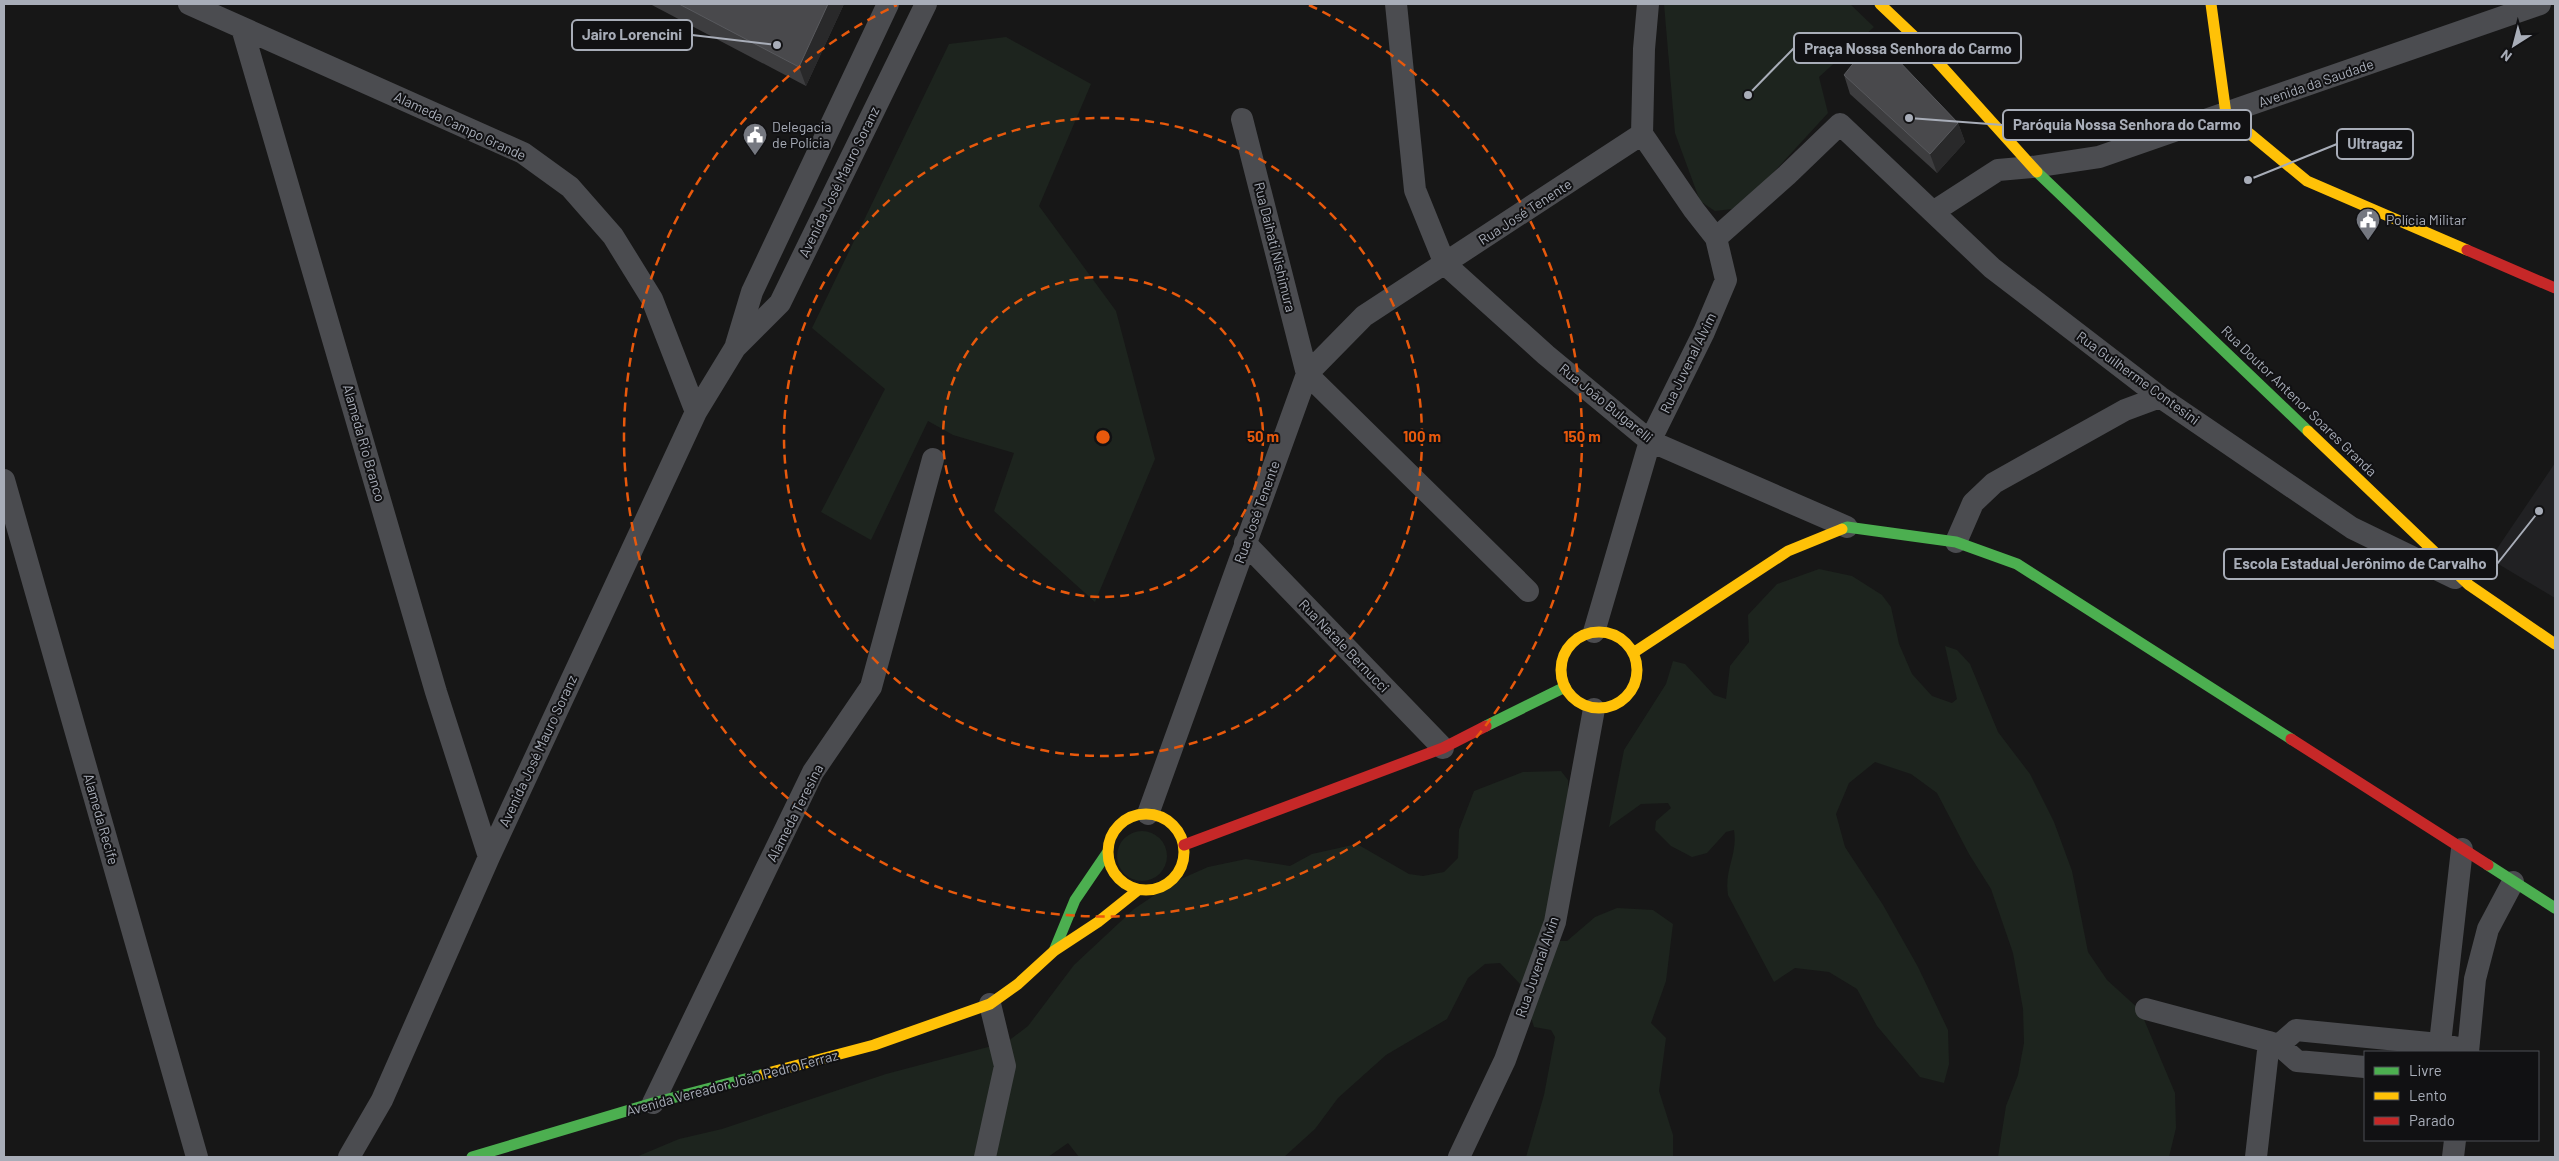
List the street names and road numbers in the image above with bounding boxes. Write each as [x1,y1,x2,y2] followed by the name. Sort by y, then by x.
[2256,55,2376,110] street label: Avenida da Saudade
[391,87,529,164] street label: Alameda Campo Grande
[795,104,882,260] street label: Avenida José Mauro Soranz
[1475,175,1575,248] street label: Rua José Tenente
[1251,180,1300,314] street label: Rua Daihati Nishimura
[1656,310,1719,416] street label: Rua Juvenal Alvim
[2218,322,2381,480] street label: Rua Doutor Antenor Soares Granda
[2073,327,2203,428] street label: Rua Guilherme Contesini
[1556,360,1657,446] street label: Rua João Bulgarelli
[340,382,389,504] street label: Alameda Rio Branco
[1230,458,1283,565] street label: Rua José Tenente
[1296,596,1393,696] street label: Rua Natale Bernucci
[495,672,580,829] street label: Avenida José Mauro Soranz
[763,761,826,864] street label: Alameda Teresina
[80,771,123,866] street label: Alameda Recife
[1511,914,1562,1020] street label: Rua Juvenal Alvin
[624,1046,840,1119] street label: Avenida Vereador João Pedro Ferraz

